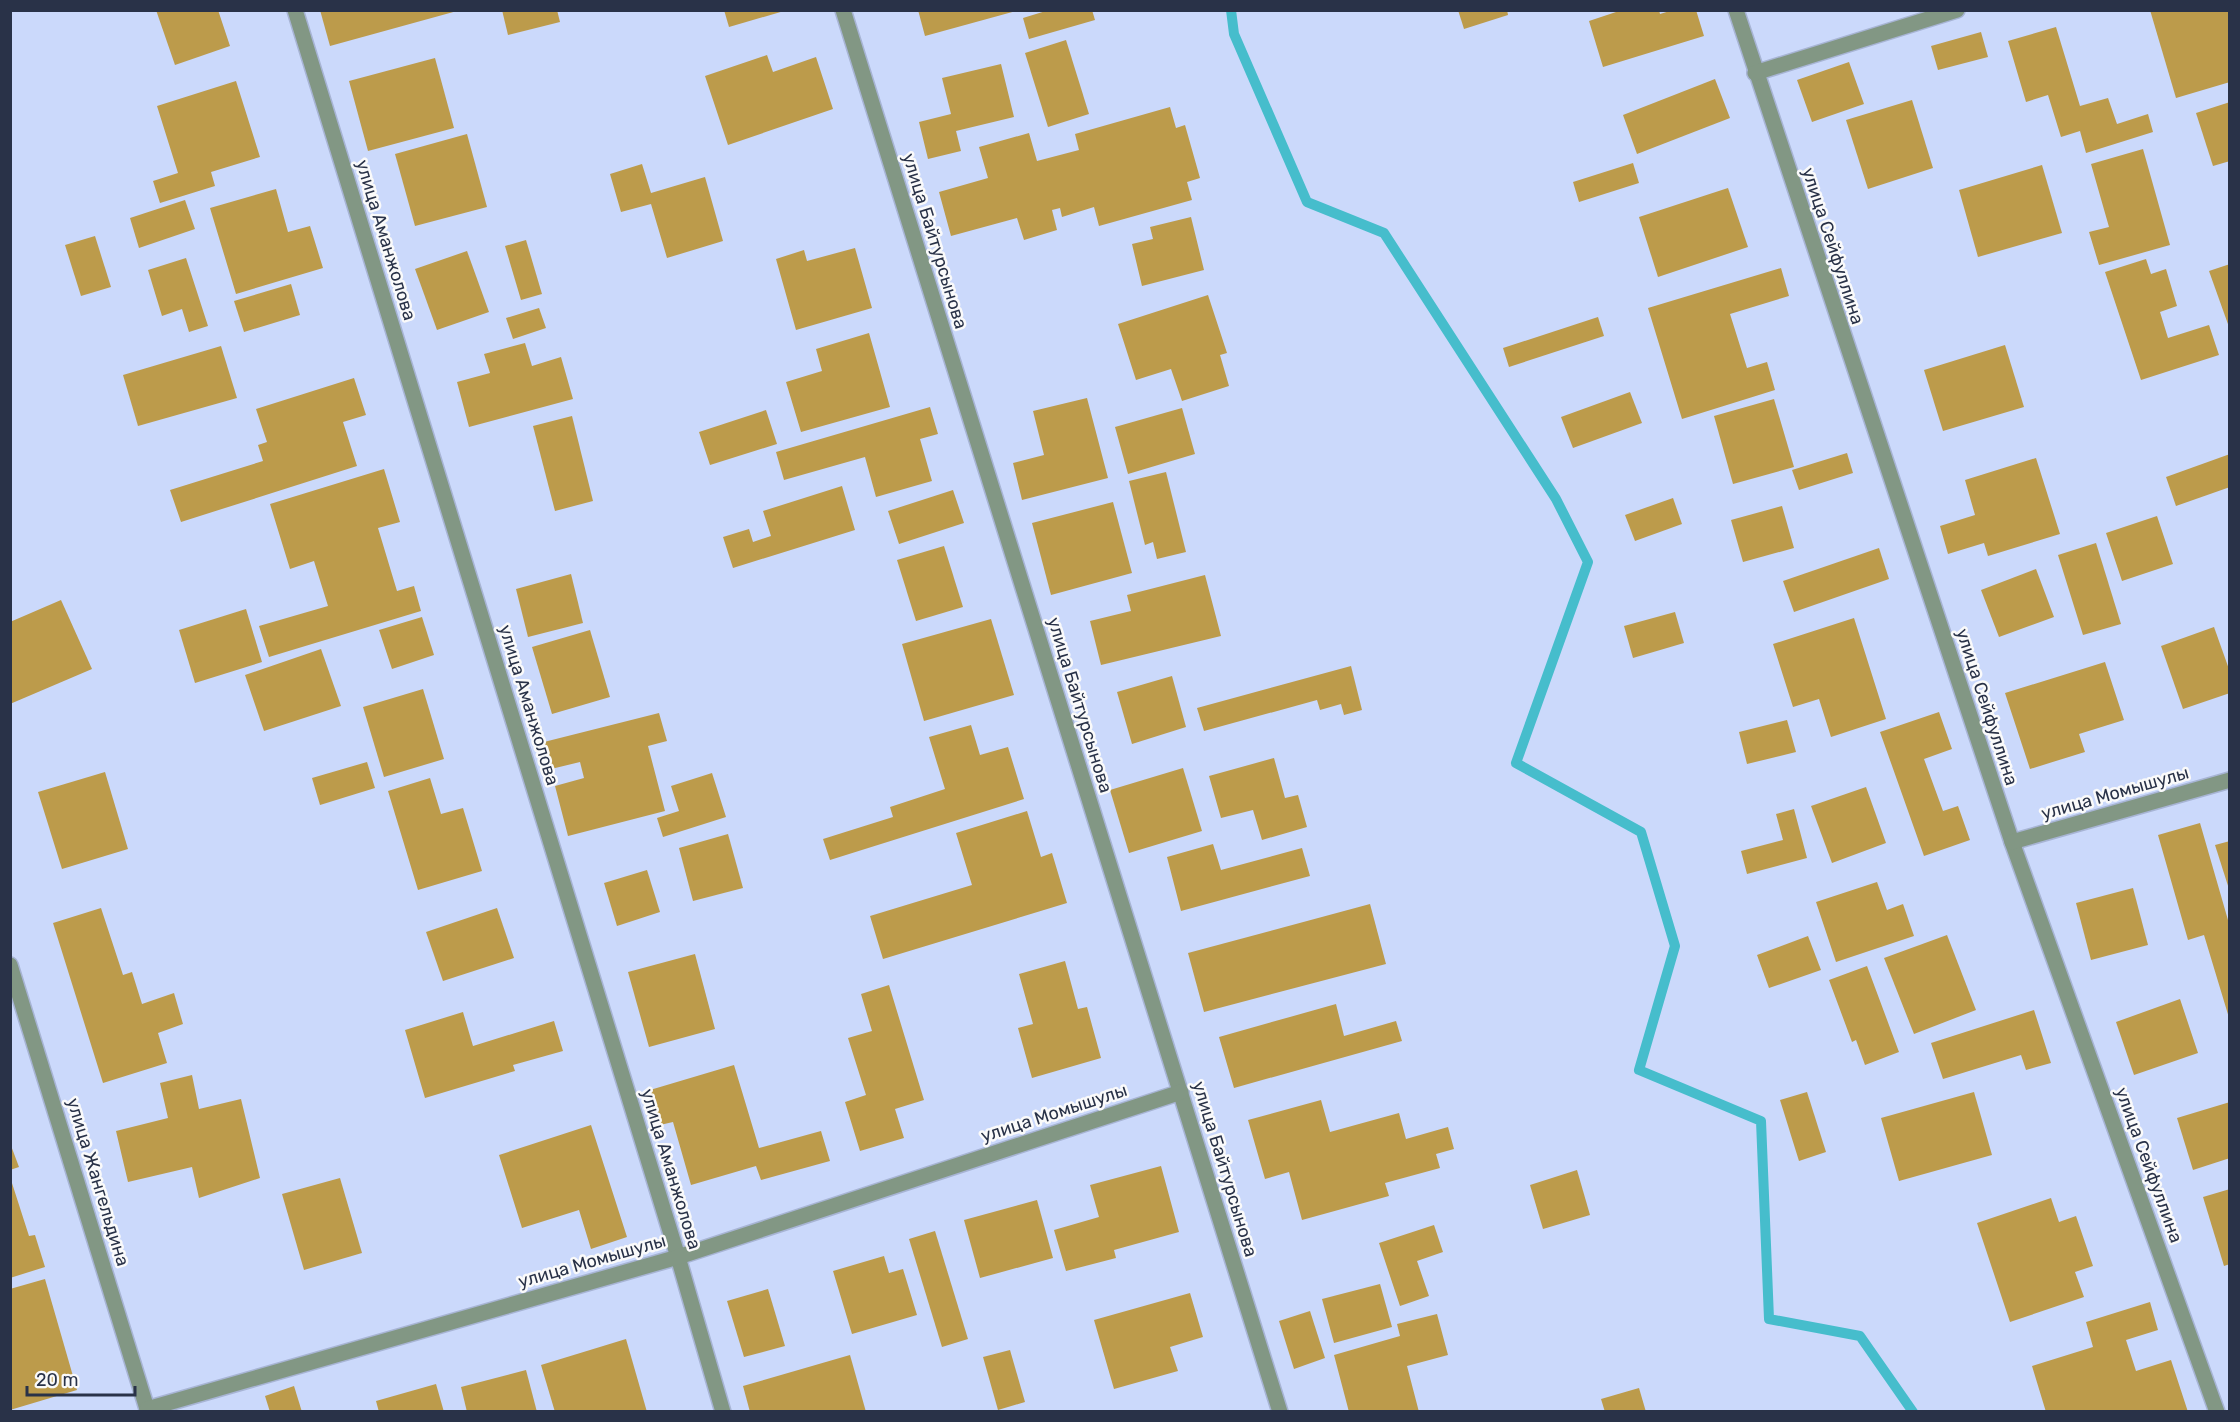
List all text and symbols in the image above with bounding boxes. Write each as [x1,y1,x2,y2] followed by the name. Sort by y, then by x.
[898,151,972,331] street label: улица Байтурсынова
[351,157,421,323] street label: улица Аманжолова
[1797,165,1869,327] street label: улица Сейфуллина
[1043,615,1117,795] street label: улица Байтурсынова
[494,622,564,788] street label: улица Аманжолова
[1951,626,2023,788] street label: улица Сейфуллина
[2039,761,2191,825] street label: улица Момышулы
[978,1079,1130,1147] street label: улица Момышулы
[1188,1079,1262,1259] street label: улица Байтурсынова
[2111,1084,2187,1246] street label: улица Сейфуллина
[636,1086,706,1252] street label: улица Аманжолова
[62,1095,134,1269] street label: улица Жангельдина
[516,1229,668,1293] street label: улица Момышулы
[27,1359,135,1397] scale bar
[36,1369,78,1391] text: 20 m

